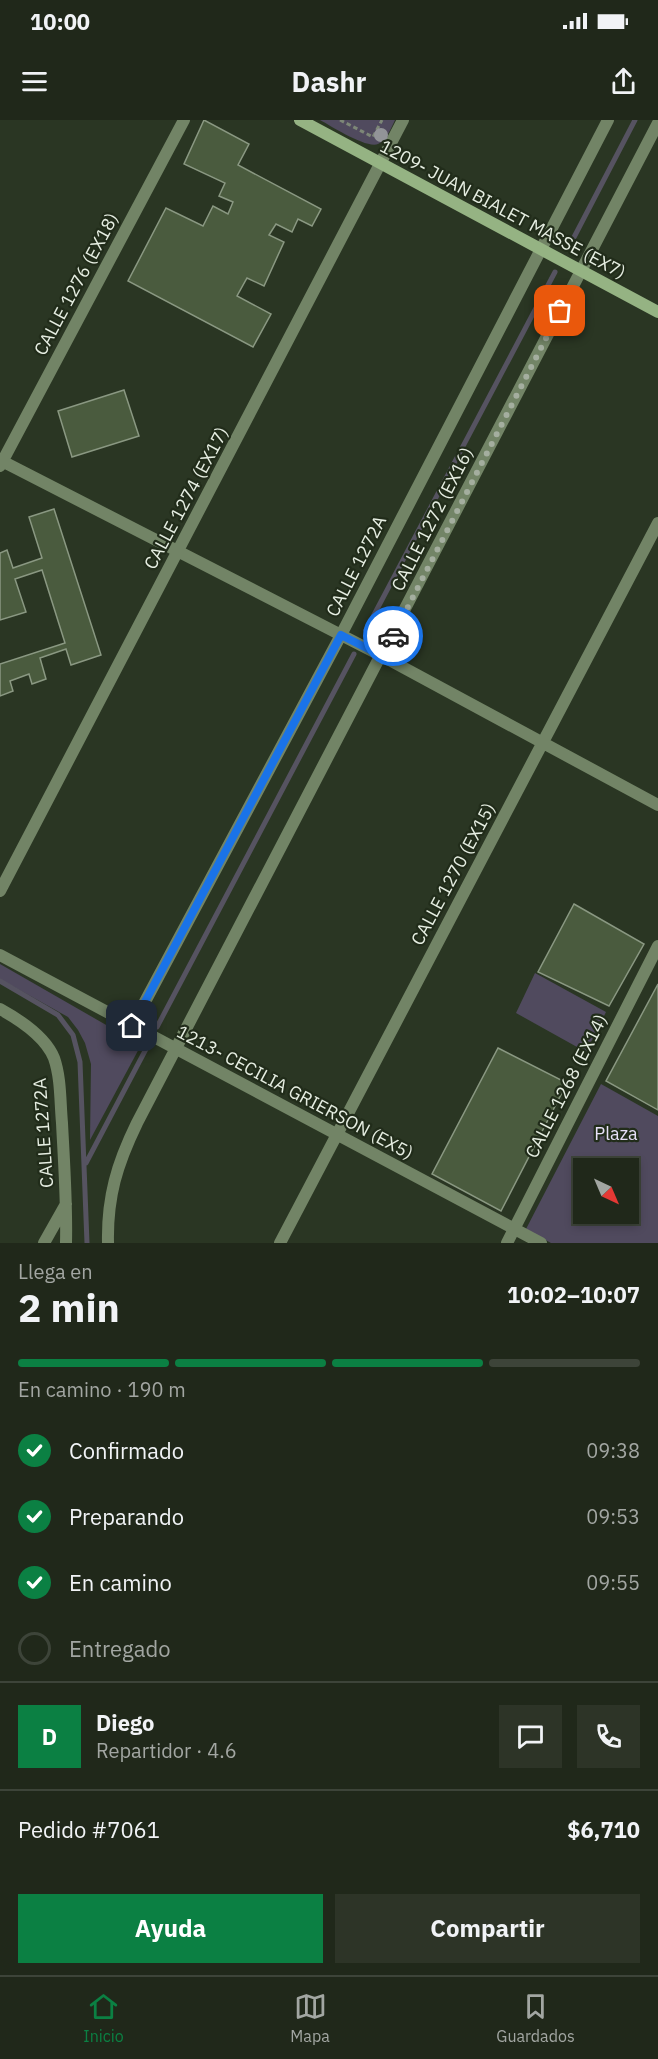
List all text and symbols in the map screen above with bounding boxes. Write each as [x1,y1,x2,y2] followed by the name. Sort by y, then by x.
[30,7,90,36] text: 10:00
[292,64,366,99] text: Dashr
[18,65,51,98] icon: menu
[607,65,640,98] icon: share
[376,134,630,284] street label: 1209- JUAN BIALET MASSE (EX7)
[29,209,123,359] street label: CALLE 1276 (EX18)
[534,285,585,336] pin
[543,294,576,327] icon: bag
[139,423,233,573] street label: CALLE 1274 (EX17)
[386,443,478,595] street label: CALLE 1272 (EX16)
[321,511,391,620] street label: CALLE 1272A
[363,606,423,666] courier
[377,620,410,653] icon: car
[406,799,500,949] street label: CALLE 1270 (EX15)
[106,1000,157,1051] pin
[115,1009,148,1042] icon: home
[520,1010,612,1162] street label: CALLE 1268 (EX14)
[173,1020,417,1164] street label: 1213- CECILIA GRIERSON (EX5)
[28,1077,58,1189] street label: CALLE 1272A
[594,1122,638,1145] park label: Plaza
[573,1158,639,1224] north arrow
[573,1158,639,1224] map controls
[18,1258,93,1285] text: Llega en
[507,1280,640,1309] text: 10:02–10:07
[18,1282,120,1333] text: 2 min
[18,1376,186,1403] text: En camino · 190 m
[18,1434,51,1467] icon: check
[69,1436,184,1465] text: Confirmado
[586,1437,640,1464] text: 09:38
[18,1500,51,1533] icon: check
[69,1502,184,1531] text: Preparando
[586,1503,640,1530] text: 09:53
[18,1566,51,1599] icon: check
[69,1568,172,1597] text: En camino
[586,1569,640,1596] text: 09:55
[69,1634,170,1663] text: Entregado
[499,1705,562,1768] button: chat
[577,1705,640,1768] button: phone
[96,1708,154,1737] text: Diego
[42,1722,57,1751] text: D
[96,1737,237,1764] text: Repartidor · 4.6
[18,1815,160,1844] text: Pedido #7061
[567,1815,640,1844] text: $6,710
[18,1894,323,1963] button: Ayuda
[335,1894,640,1963] button: Compartir
[83,1990,124,2046] tab: Inicio
[290,1990,330,2046] tab: Mapa
[496,1990,575,2046] tab: Guardados

